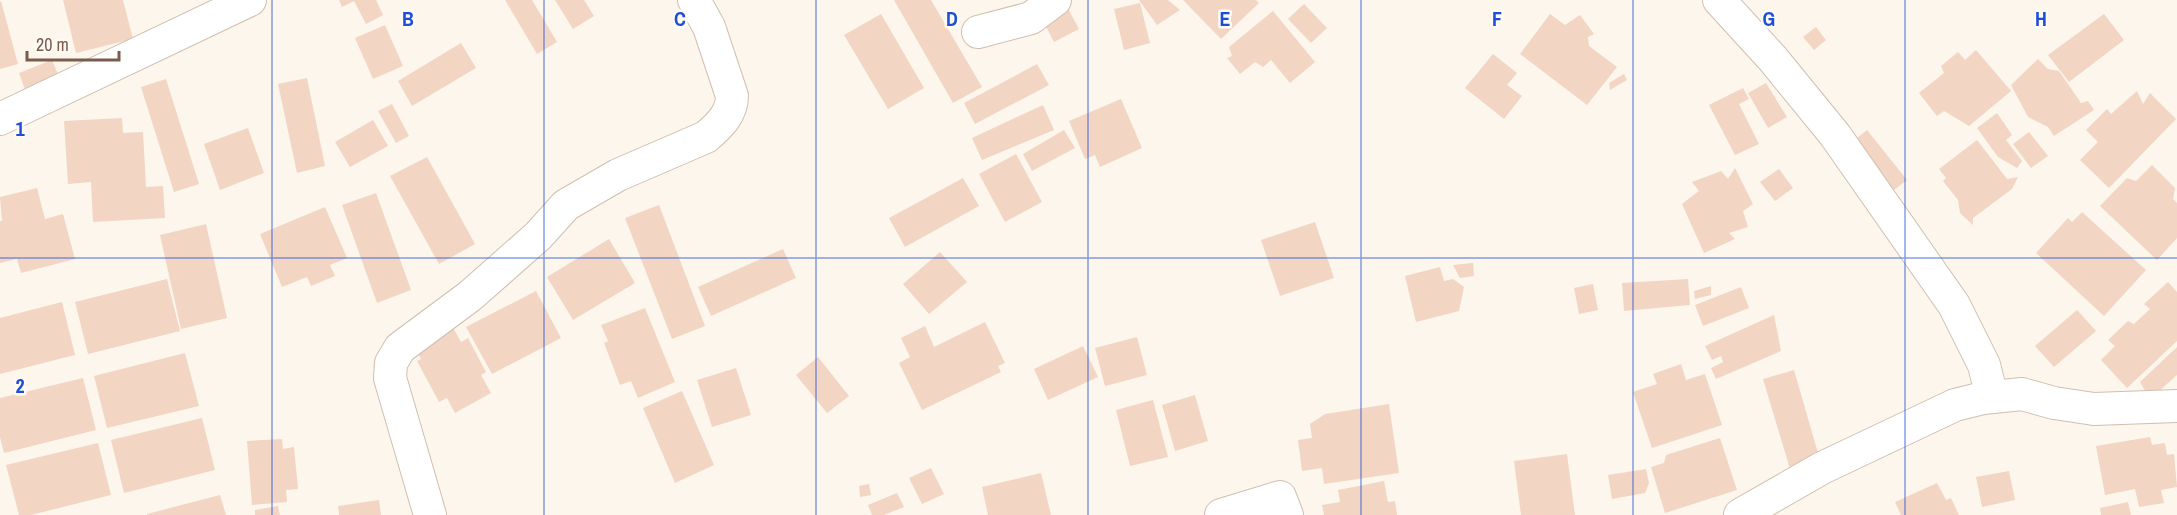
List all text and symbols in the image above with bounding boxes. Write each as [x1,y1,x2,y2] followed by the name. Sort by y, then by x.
[402,5,414,32] text: B
[674,5,686,32] text: C
[946,5,958,32] text: D
[1220,5,1231,32] text: E
[1492,5,1502,32] text: F
[1763,5,1775,32] text: G
[2035,5,2047,32] text: H
[27,24,118,62] scale bar
[36,32,69,57] text: 20 m
[15,115,25,142] text: 1
[15,372,25,399] text: 2

